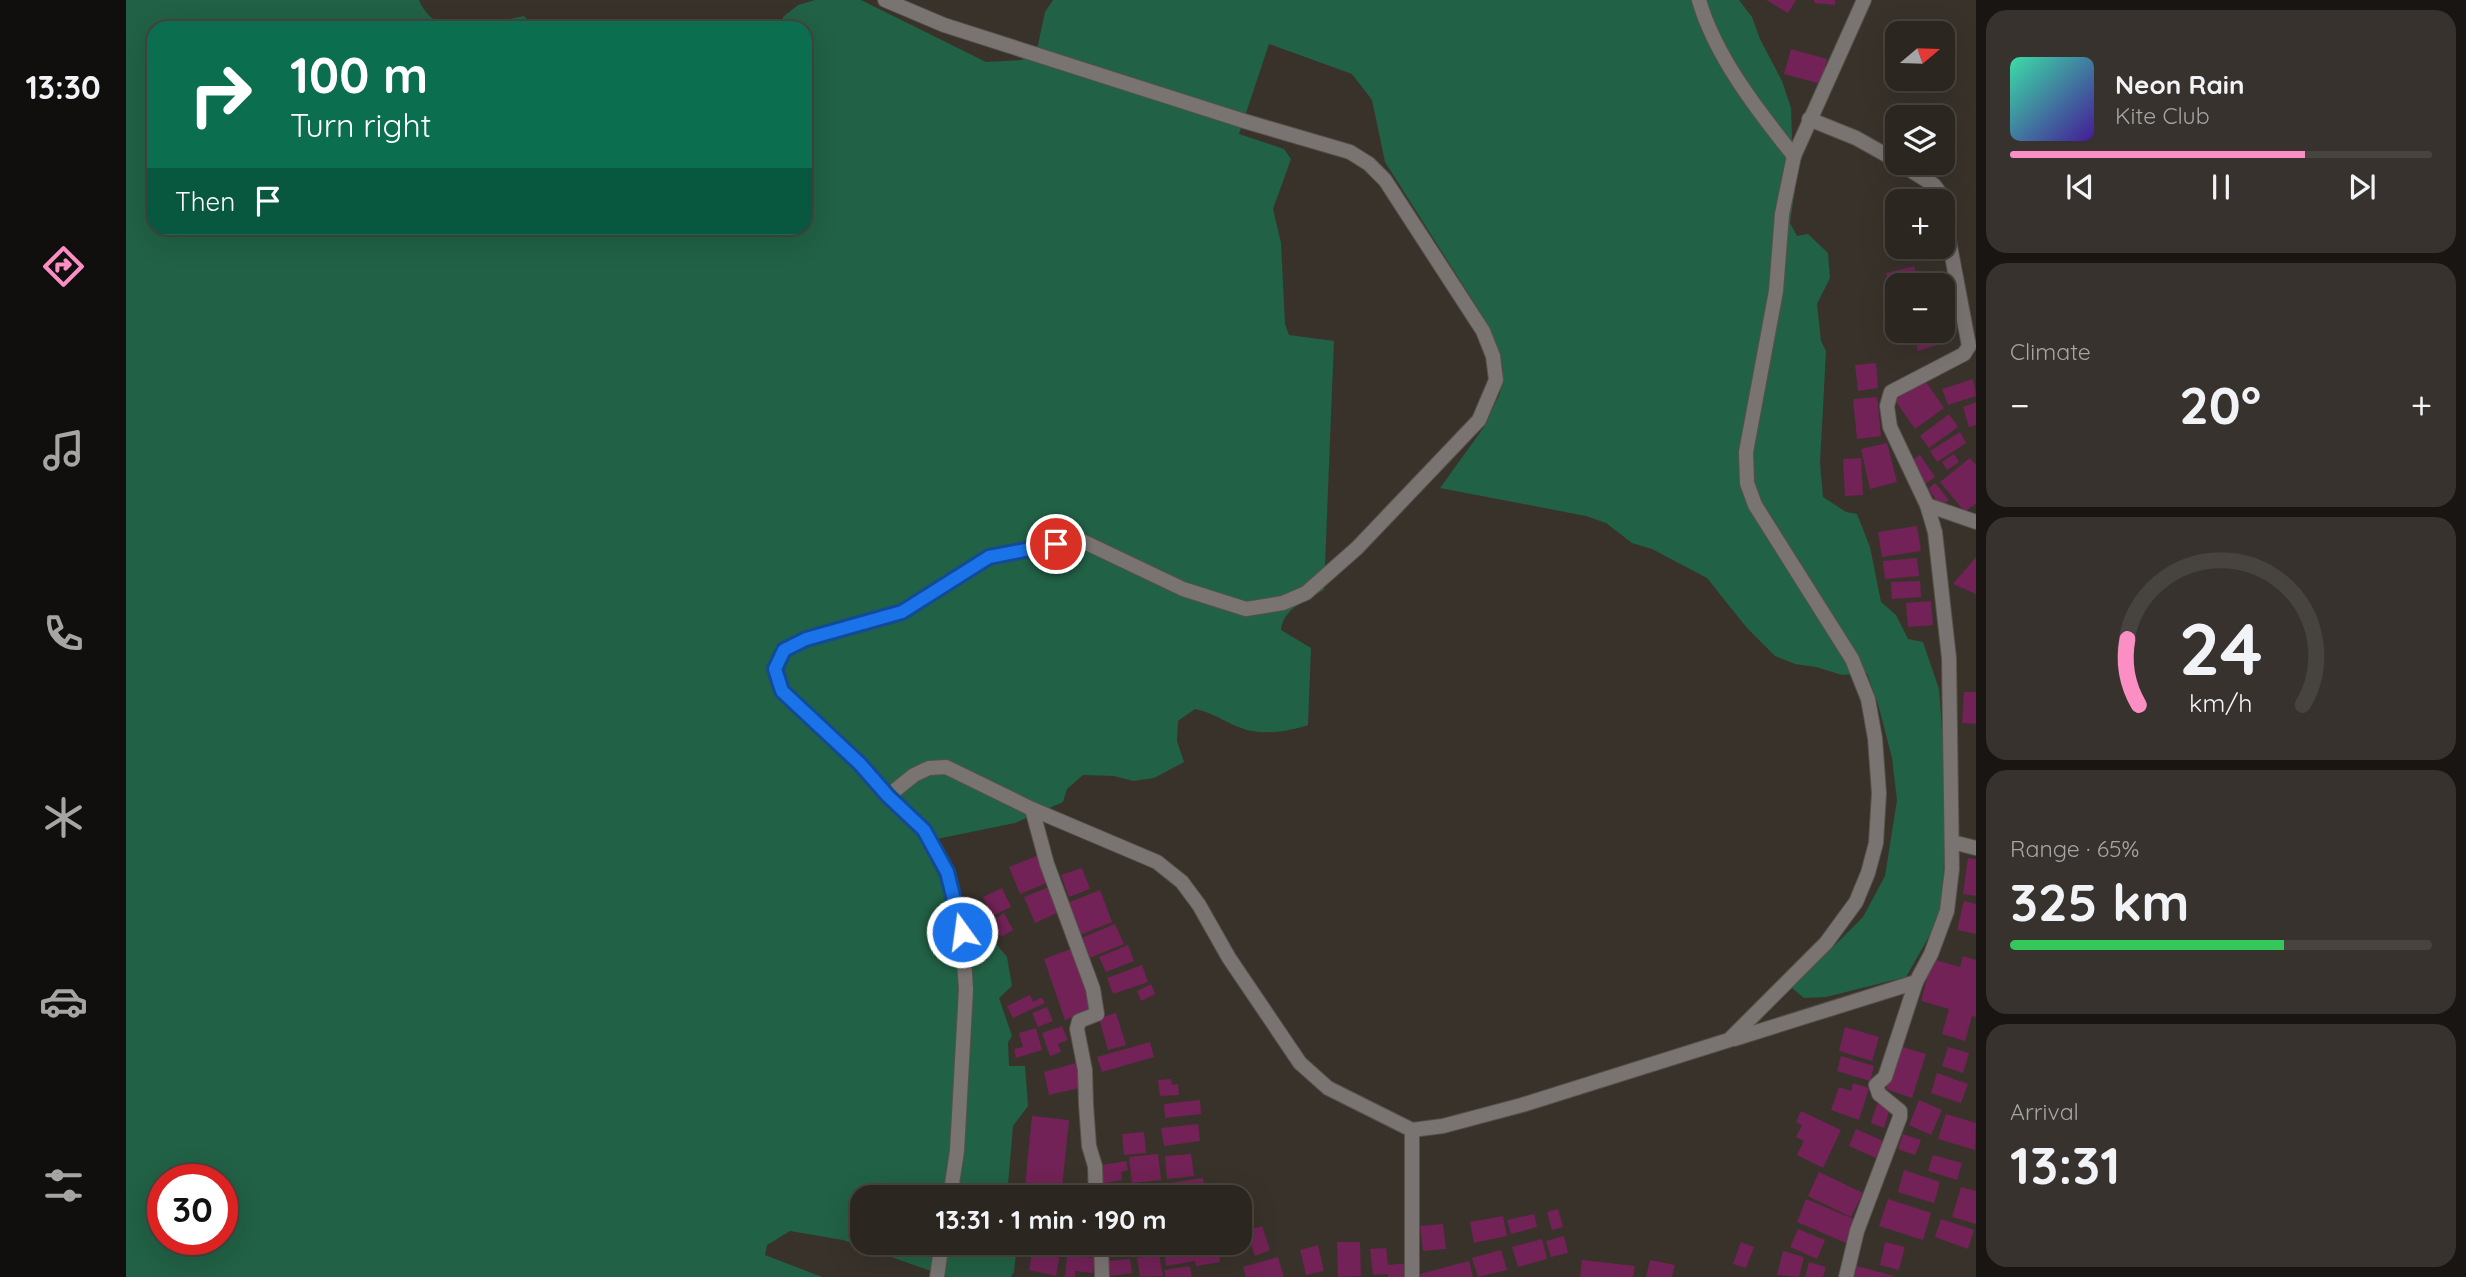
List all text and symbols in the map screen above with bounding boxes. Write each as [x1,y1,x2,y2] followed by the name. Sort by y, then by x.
[1885,21,1955,91] north arrow
[1885,21,1955,343] map controls
[290,44,428,105] text: 100 m
[175,49,266,140] icon: right
[25,67,101,107] text: 13:30
[2115,68,2244,101] text: Neon Rain
[2115,101,2210,130] text: Kite Club
[290,105,431,145] text: Turn right
[1885,105,1955,175] button: layers
[2061,168,2099,206] icon: previous
[2202,168,2240,206] icon: pause
[2343,168,2381,206] icon: next
[249,182,287,220] icon: arrive
[175,185,235,218] text: Then
[1885,189,1955,259] button: +
[39,242,88,291] icon: directions
[1885,273,1955,343] button: −
[2010,337,2091,366] text: Climate
[2179,372,2261,437] text: 20°
[2010,381,2030,429] text: −
[2411,381,2432,429] text: +
[39,426,88,475] icon: music
[1026,514,1086,574] pin
[1037,525,1075,563] icon: arrive
[2179,602,2263,693] text: 24
[39,609,88,658] icon: phone
[2189,686,2253,717] text: km/h
[39,793,88,842] icon: climate
[2010,834,2139,863] text: Range · 65%
[2010,869,2190,934] text: 325 km
[925,895,999,969] position arrow
[39,977,88,1026] icon: car
[2010,1097,2079,1126] text: Arrival
[2010,1132,2121,1197] text: 13:31
[39,1161,88,1210] icon: filters
[147,1164,238,1255] speed limit sign: 30
[935,1203,1167,1236] text: 13:31 · 1 min · 190 m

